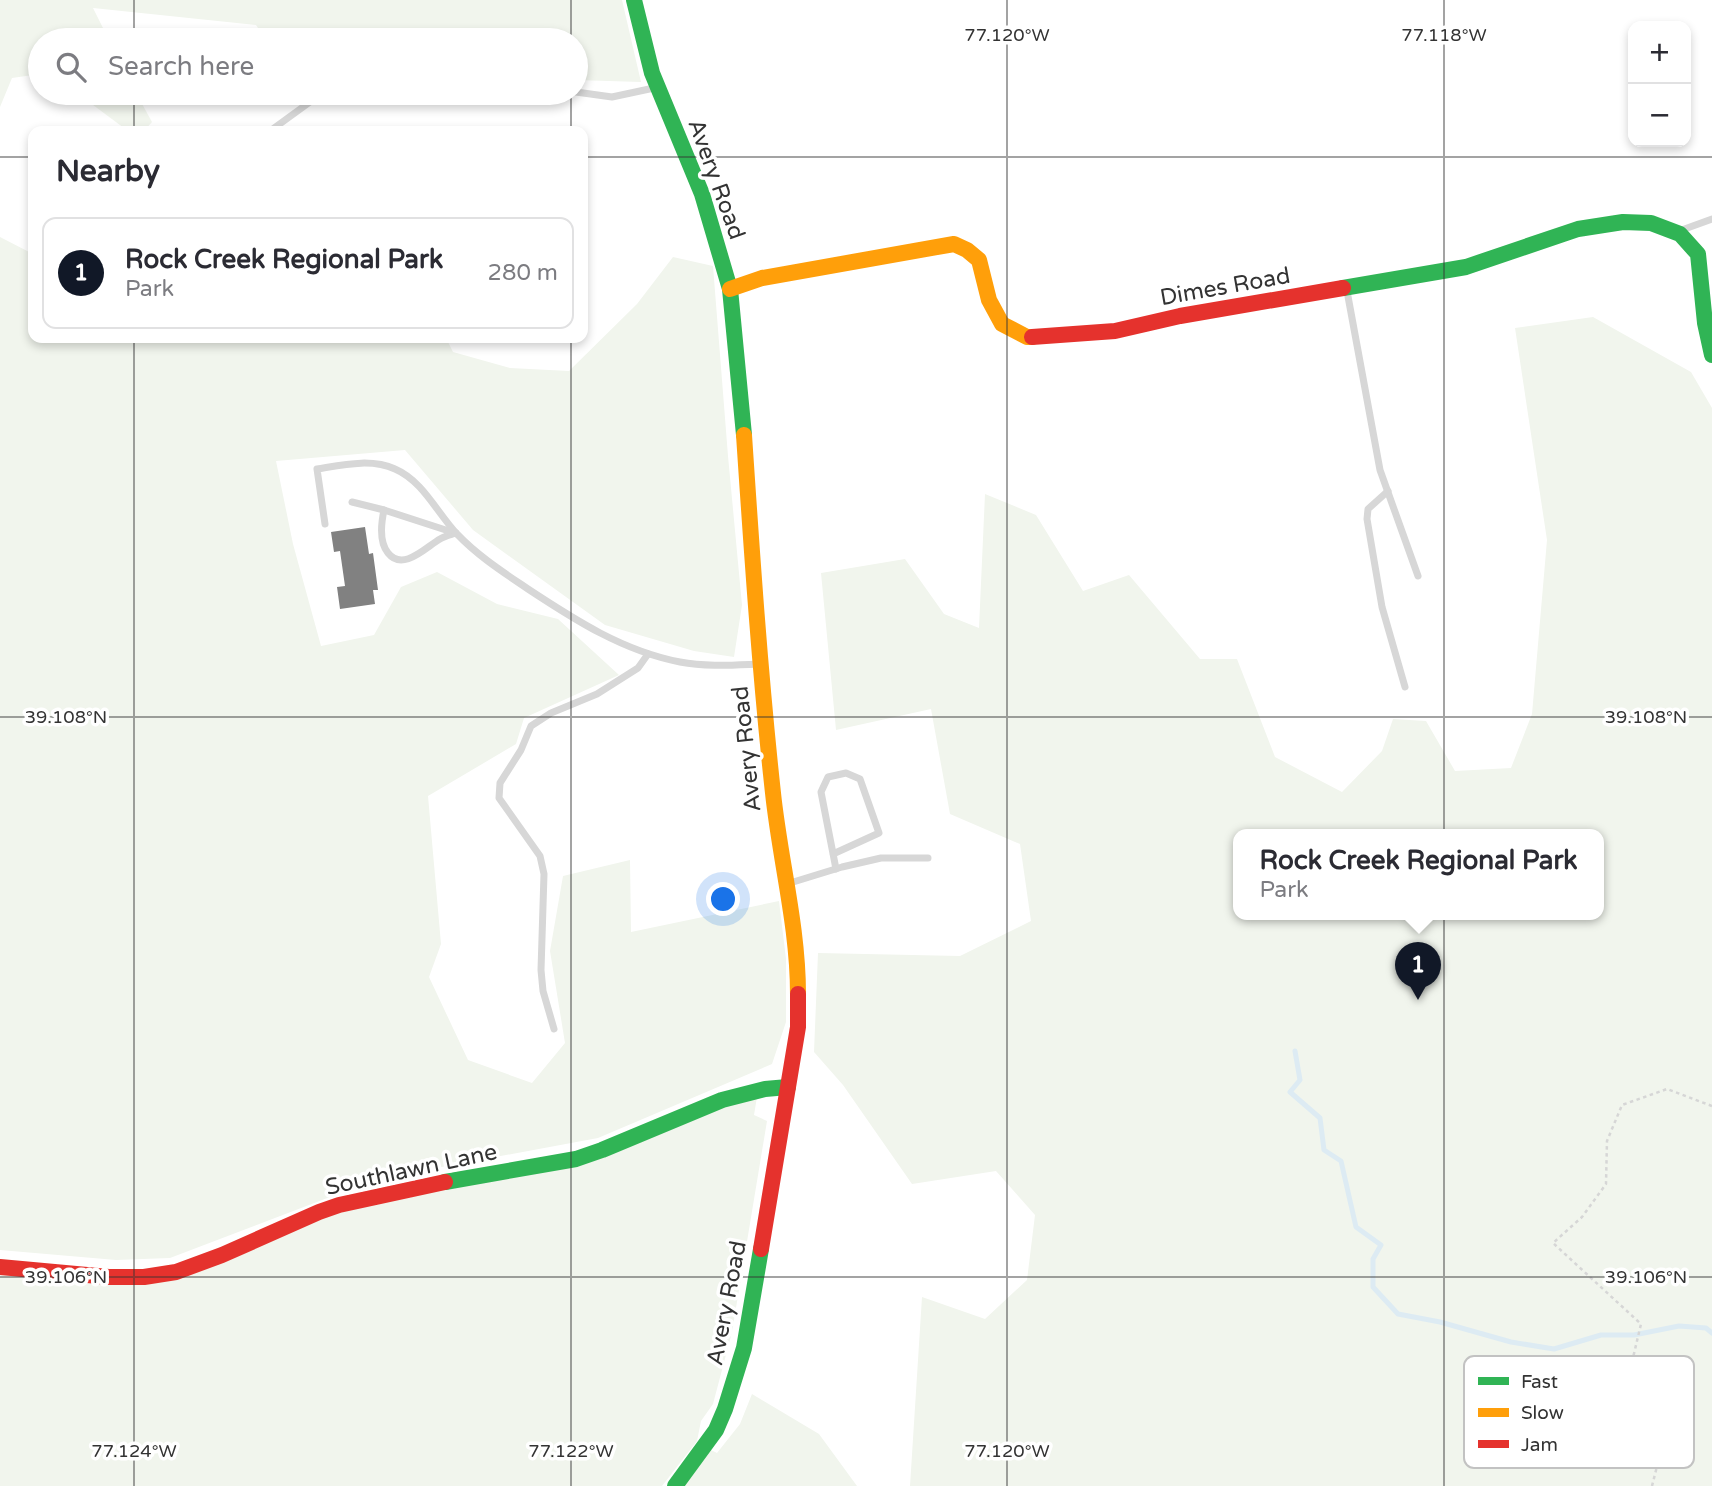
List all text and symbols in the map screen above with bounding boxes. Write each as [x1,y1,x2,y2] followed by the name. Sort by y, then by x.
[1628,21,1691,147] map controls
[1628,21,1691,84] button: +
[964,24,1050,46] text: 77.120°W
[1401,24,1487,46] text: 77.118°W
[28,28,588,105] search box
[52,48,90,86] icon: search
[108,51,254,82] text: Search here
[1628,84,1691,147] button: −
[681,115,751,243] street label: Avery Road
[56,153,160,190] text: Nearby
[125,244,443,275] text: Rock Creek Regional Park
[74,259,88,287] text: 1
[488,259,558,287] text: 280 m
[1158,262,1292,312] street label: Dimes Road
[125,275,174,303] text: Park
[726,685,768,813] street label: Avery Road
[25,706,107,728] text: 39.108°N
[1605,706,1687,728] text: 39.108°N
[1233,829,1604,920] popup
[1259,845,1578,876] text: Rock Creek Regional Park
[1259,876,1309,904] text: Park
[706,882,740,916] your location
[1395,942,1441,1000] pin: 1
[323,1138,500,1202] street label: Southlawn Lane
[701,1239,753,1368] street label: Avery Road
[25,1266,107,1288] text: 39.106°N
[1605,1266,1687,1288] text: 39.106°N
[1464,1356,1694,1468] legend
[1521,1371,1558,1393] text: Fast
[1521,1402,1564,1424] text: Slow
[1521,1434,1558,1456] text: Jam
[91,1440,177,1462] text: 77.124°W
[528,1440,614,1462] text: 77.122°W
[964,1440,1050,1462] text: 77.120°W

